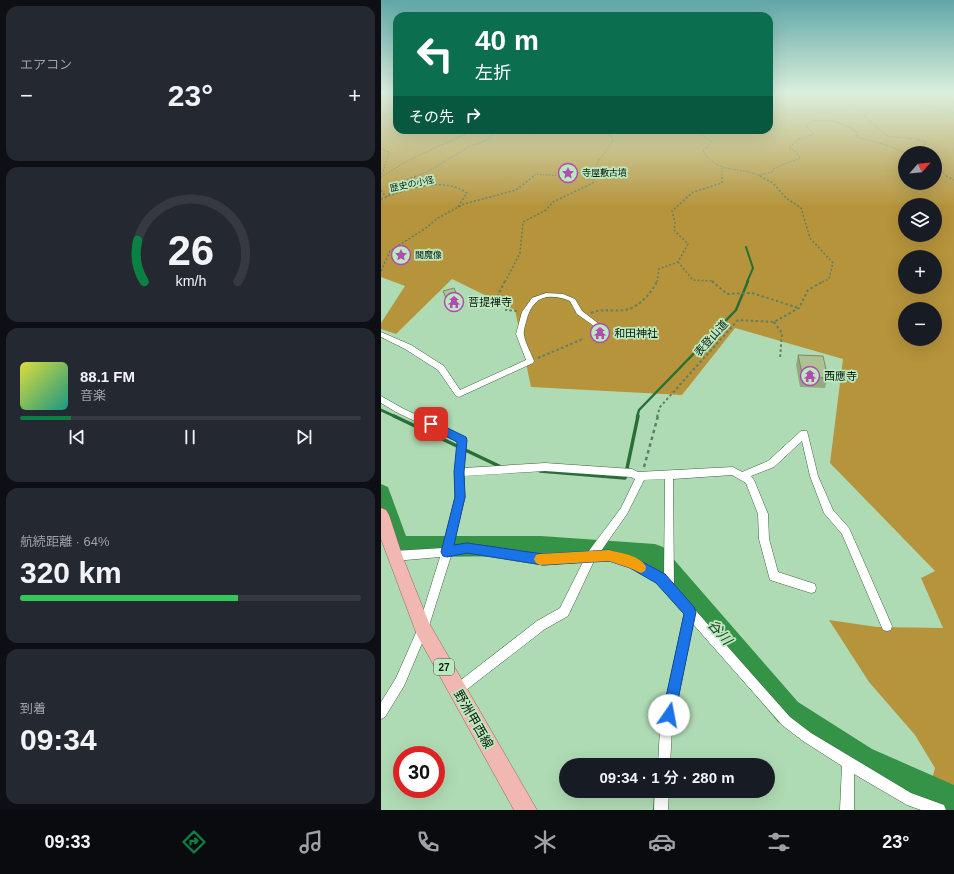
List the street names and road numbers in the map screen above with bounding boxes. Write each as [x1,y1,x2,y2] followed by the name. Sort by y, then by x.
[389,174,435,194] street label: 歴史の小径
[692,318,730,358] street label: 表登山道
[434,659,454,675] road number: 27
[451,687,496,751] street label: 野洲甲西線

